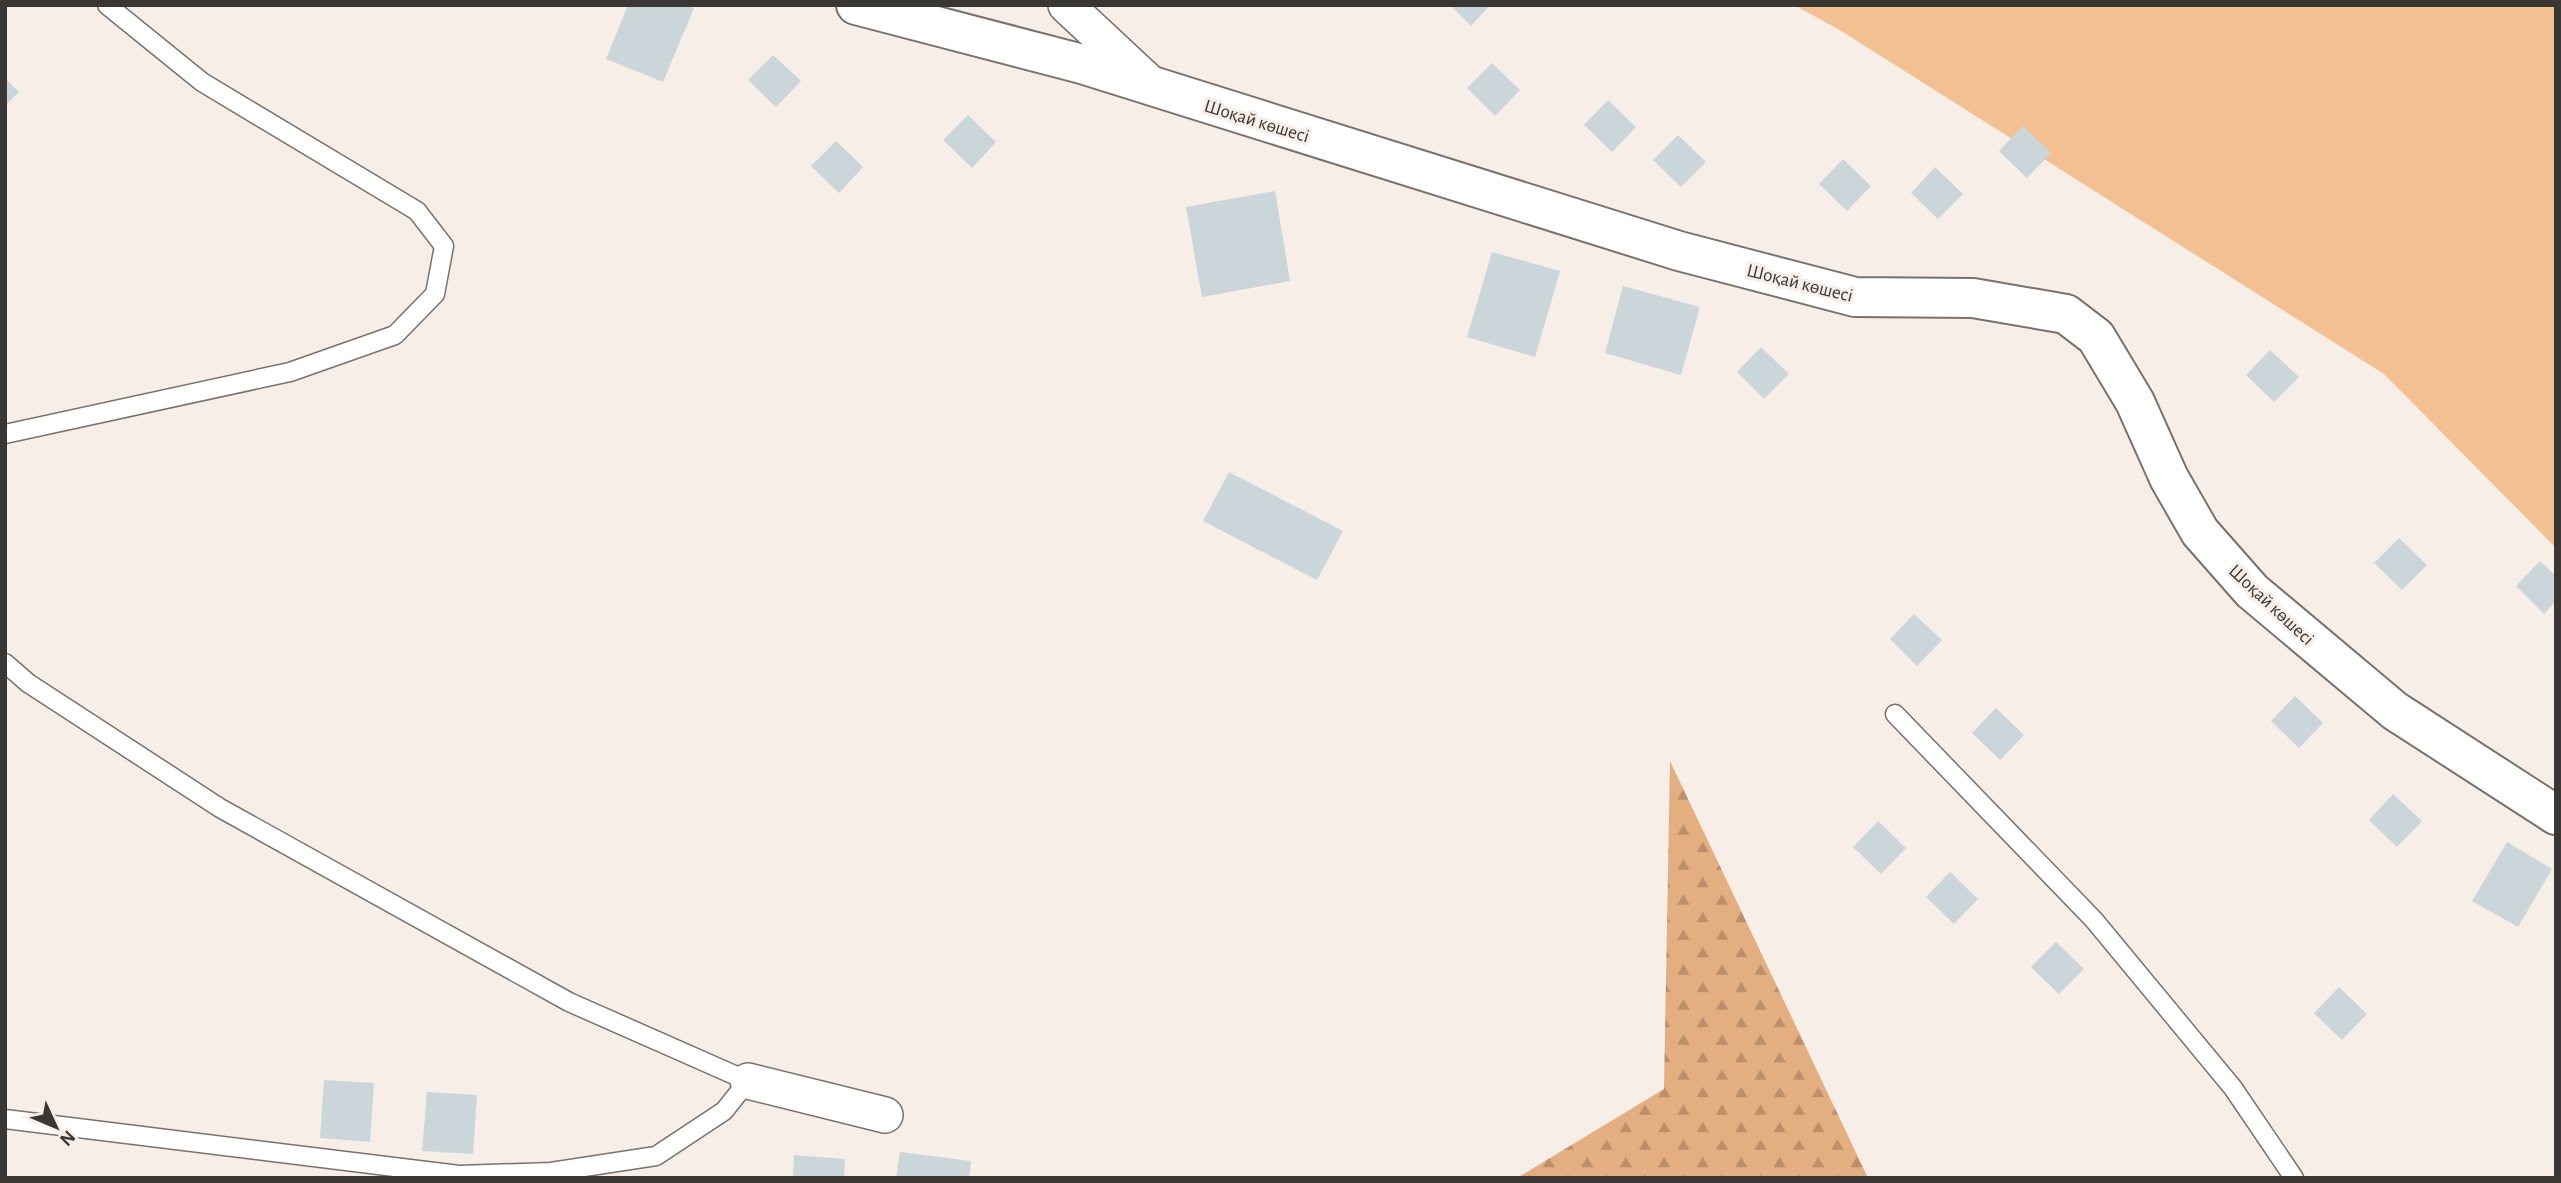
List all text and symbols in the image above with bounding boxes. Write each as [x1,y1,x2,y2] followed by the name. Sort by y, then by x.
[1202,96,1311,146] street label: Шоқай көшесі
[1744,261,1855,306] street label: Шоқай көшесі
[2225,561,2317,649] street label: Шоқай көшесі
[21,1092,91,1162] north arrow
[56,1126,79,1149] text: N

